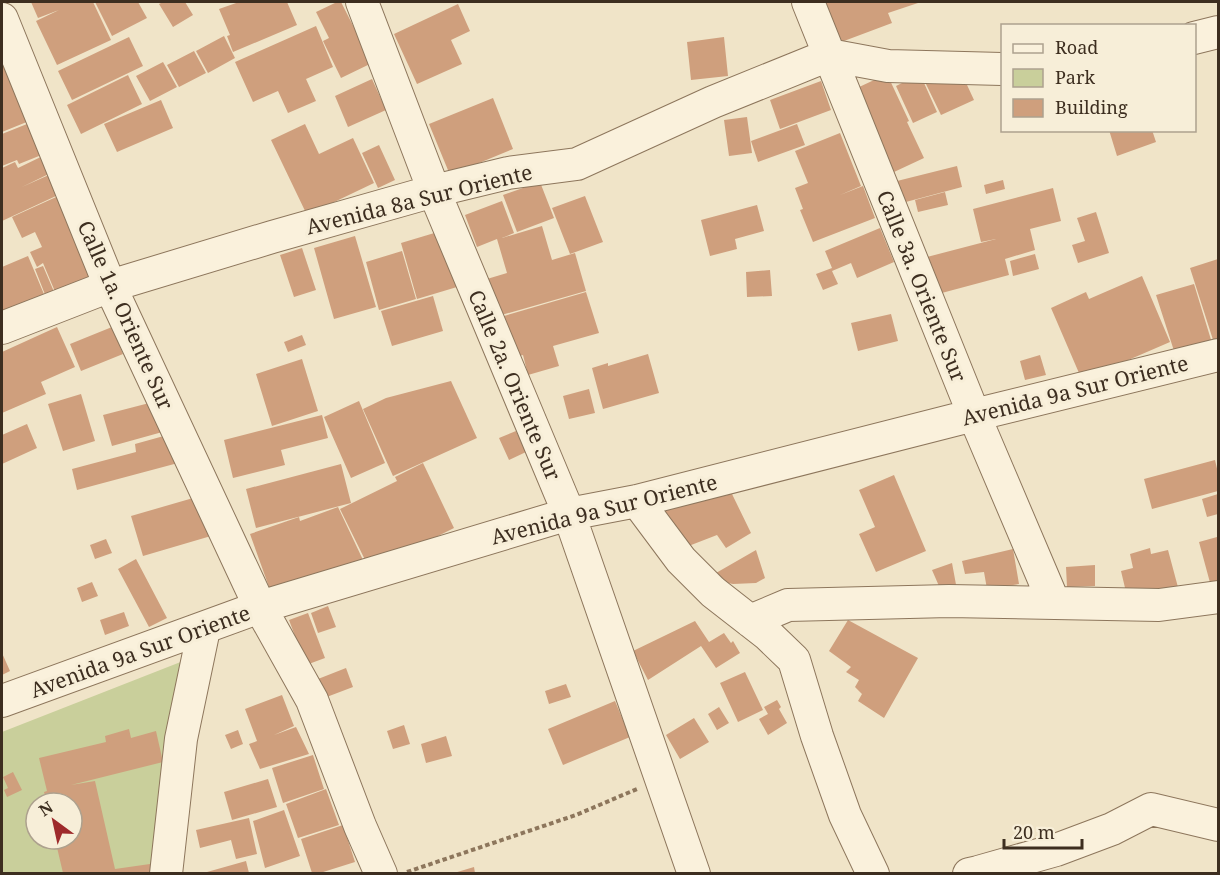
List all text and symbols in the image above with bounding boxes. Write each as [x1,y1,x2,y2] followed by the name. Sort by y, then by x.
[1001,24,1196,132] legend
[1055,35,1098,59] text: Road
[1055,65,1095,89] text: Park
[1055,95,1128,119] text: Building
[303,157,535,241] street label: Avenida 8a Sur Oriente
[871,186,973,386] street label: Calle 3a. Oriente Sur
[72,216,180,414] street label: Calle 1a. Oriente Sur
[462,285,568,485] street label: Calle 2a. Oriente Sur
[959,348,1191,432] street label: Avenida 9a Sur Oriente
[488,467,720,551] street label: Avenida 9a Sur Oriente
[26,598,254,704] street label: Avenida 9a Sur Oriente
[24,791,84,851] north arrow
[35,796,57,821] text: N
[1004,812,1082,850] scale bar
[1013,820,1055,844] text: 20 m

